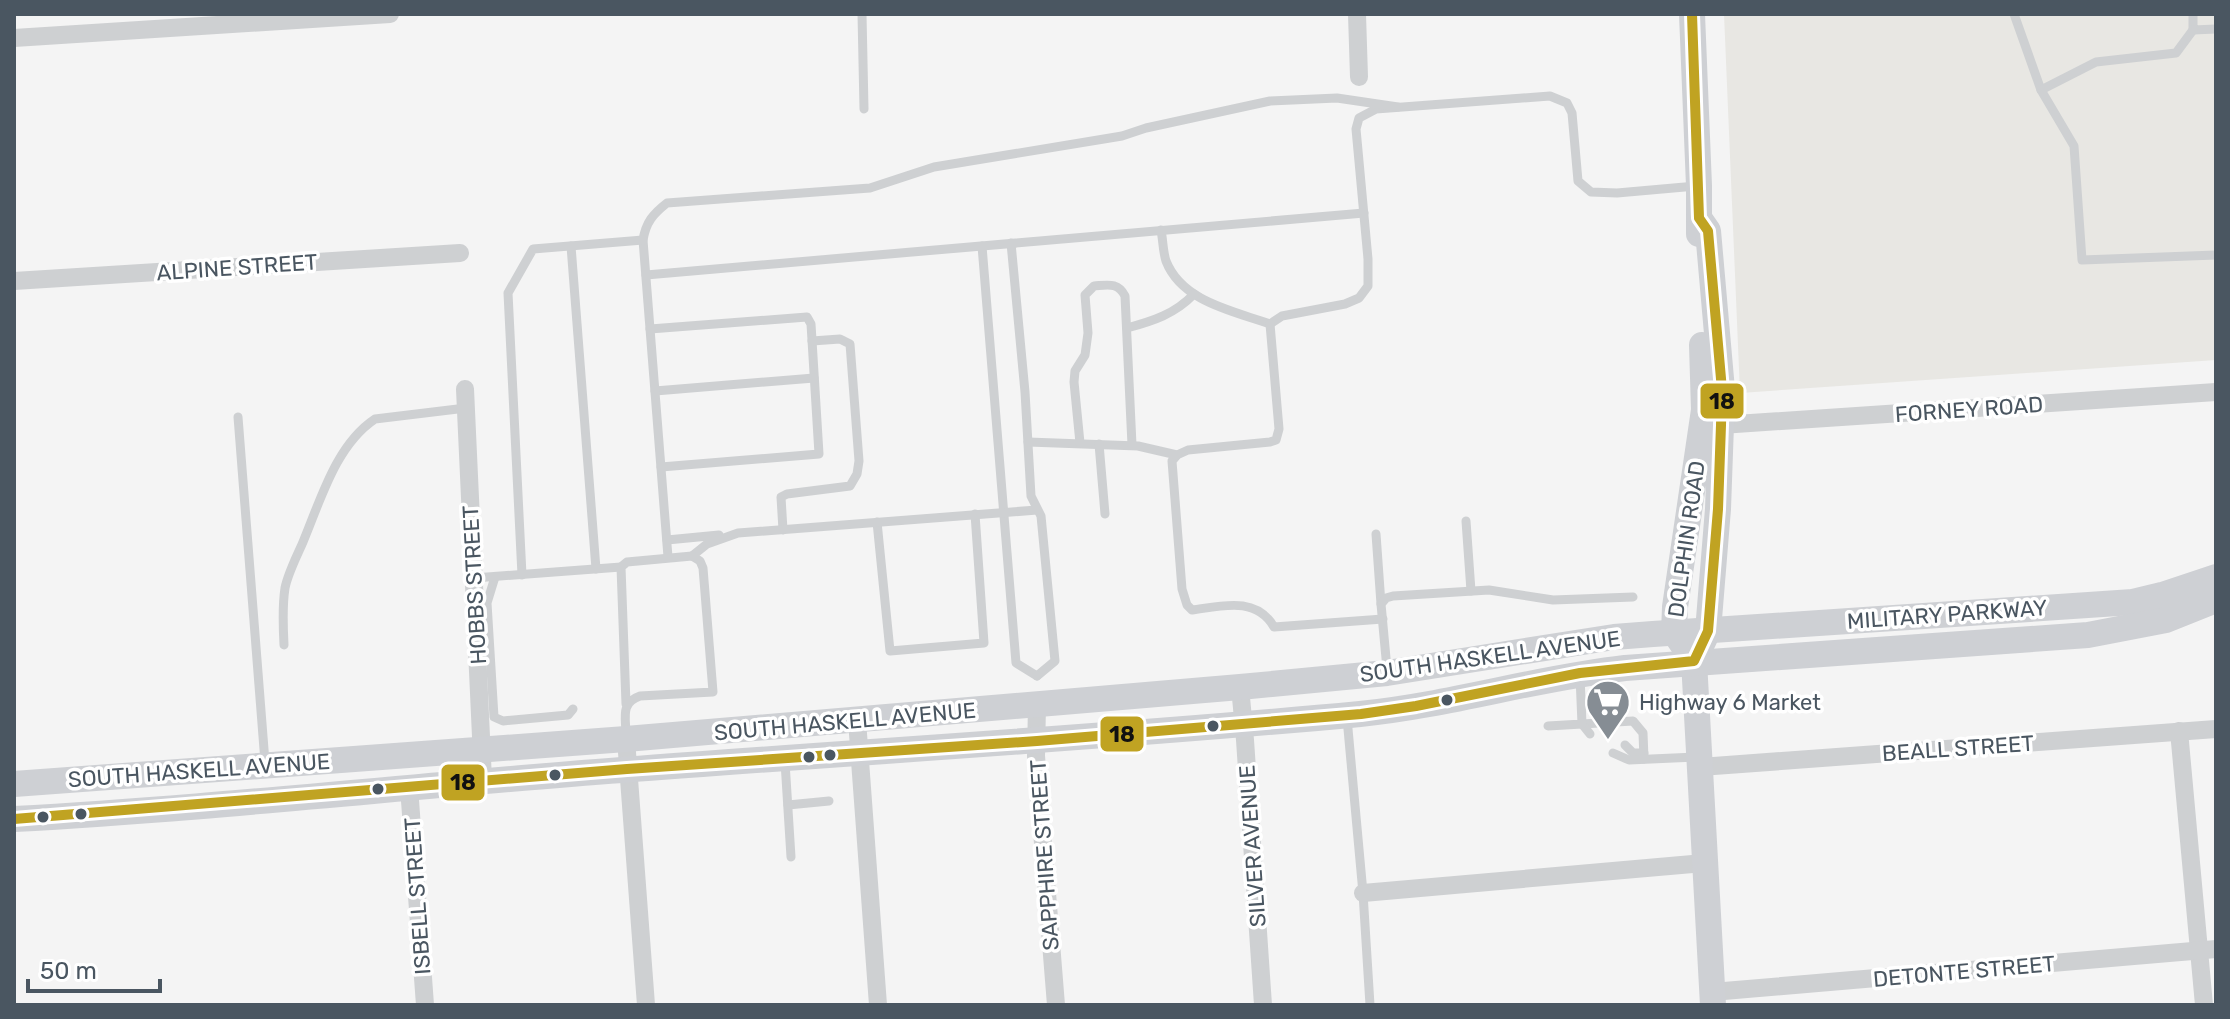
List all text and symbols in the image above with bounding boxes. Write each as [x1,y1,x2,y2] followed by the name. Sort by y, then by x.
[156,248,319,287] street label: ALPINE STREET
[1699,382,1745,420] line badge: 18
[1709,388,1735,415] text: 18
[1894,391,2044,428] street label: FORNEY ROAD
[1662,459,1711,619] street label: DOLPHIN ROAD
[457,505,492,665] street label: HOBBS STREET
[1846,594,2048,635] street label: MILITARY PARKWAY
[1358,625,1622,688] street label: SOUTH HASKELL AVENUE
[1584,678,1632,741] supermarket icon: Highway 6 Market
[1639,689,1821,716] place label: Highway 6 Market
[1439,692,1455,708] unlabelled marker
[713,697,977,746] street label: SOUTH HASKELL AVENUE
[1099,715,1145,753] line badge: 18
[1205,718,1221,734] unlabelled marker
[1109,721,1135,748] text: 18
[1881,730,2035,767] street label: BEALL STREET
[822,747,838,763] unlabelled marker
[67,748,331,793] street label: SOUTH HASKELL AVENUE
[801,749,817,765] unlabelled marker
[1024,758,1065,951] street label: SAPPHIRE STREET
[440,763,486,802] line badge: 18
[1233,764,1272,928] street label: SILVER AVENUE
[547,767,563,783] unlabelled marker
[450,769,476,796] text: 18
[370,781,386,797] unlabelled marker
[73,806,89,822] unlabelled marker
[35,809,51,825] unlabelled marker
[399,816,436,975] street label: ISBELL STREET
[28,943,160,993] scale bar
[1872,950,2056,993] street label: DETONTE STREET
[40,957,97,985] text: 50 m

